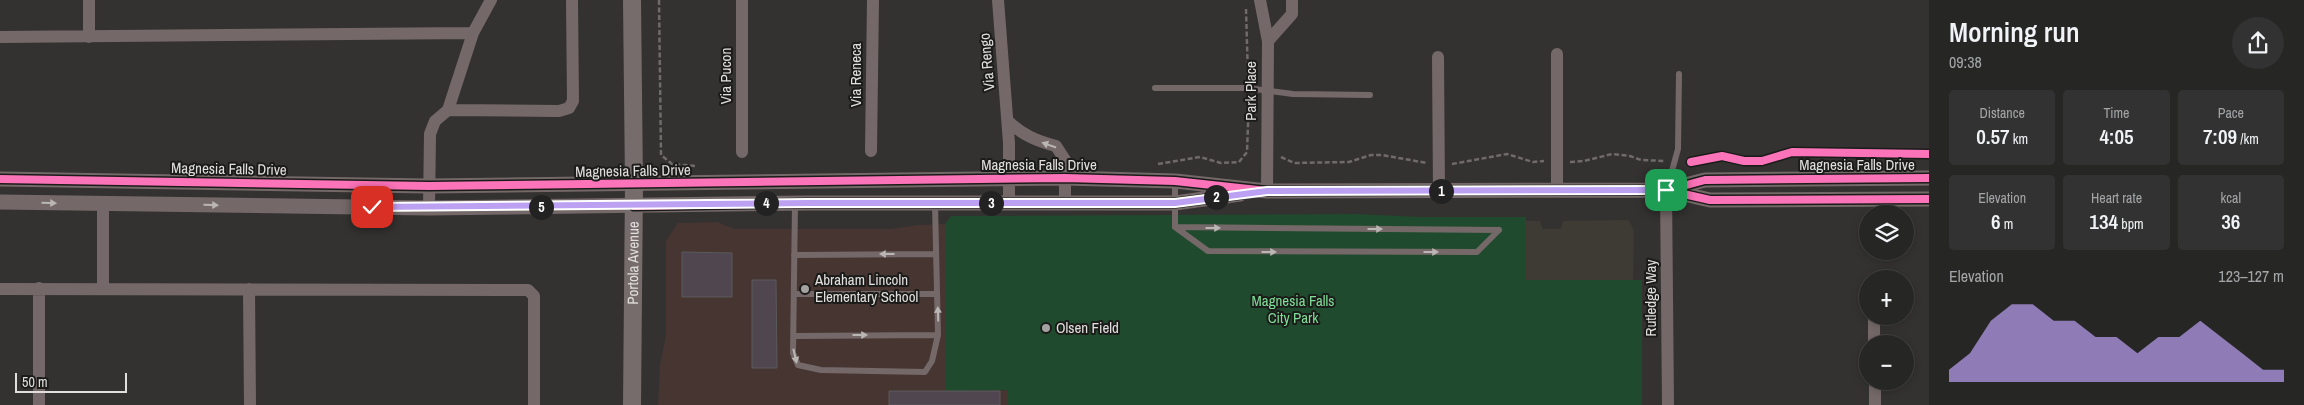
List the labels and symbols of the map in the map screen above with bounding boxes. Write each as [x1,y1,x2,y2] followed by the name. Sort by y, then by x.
[974,32,999,92] street label: Via Rengo
[845,43,866,107] street label: Via Reneca
[715,48,736,104] street label: Via Pucon
[1240,61,1261,121] street label: Park Place
[1041,141,1056,148] one-way arrow
[981,154,1097,175] street label: Magnesia Falls Drive
[1799,154,1915,175] street label: Magnesia Falls Drive
[171,157,287,180] street label: Magnesia Falls Drive
[575,159,691,182] street label: Magnesia Falls Drive
[1645,169,1687,211] pin
[1428,178,1454,204] pin: 1
[1204,184,1228,210] pin: 2
[351,186,393,228] pin
[754,190,778,216] pin: 4
[978,190,1004,216] pin: 3
[528,194,554,220] pin: 5
[41,199,57,207] one-way arrow
[203,201,219,209] one-way arrow
[622,221,644,305] street label: Portola Avenue
[1205,224,1221,232] one-way arrow
[1368,225,1384,233] one-way arrow
[1261,248,1277,256] one-way arrow
[1423,248,1439,256] one-way arrow
[878,250,894,258] one-way arrow
[1640,259,1661,336] street label: Rutledge Way
[814,269,918,307] place label: Abraham Lincoln Elementary School
[799,283,811,295] marker: Abraham Lincoln Elementary School
[1252,290,1334,328] park label: Magnesia Falls City Park
[933,306,941,322] one-way arrow
[1056,317,1119,338] place label: Olsen Field
[1040,322,1052,334] marker: Olsen Field
[852,331,868,339] one-way arrow
[791,349,799,364] one-way arrow
[15,370,128,393] scale bar

